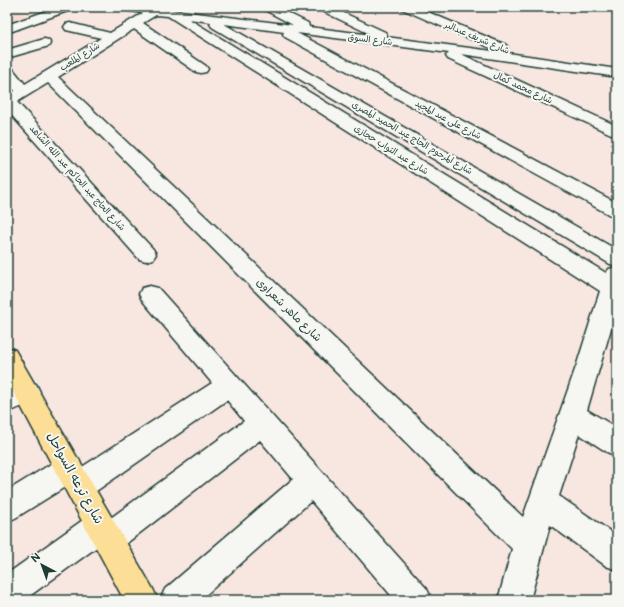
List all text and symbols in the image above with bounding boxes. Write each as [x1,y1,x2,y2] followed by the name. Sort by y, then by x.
[442,19,511,57] street label: شارع شريف عبدالبر
[347,32,393,48] street label: شارع السوق
[58,40,102,74] street label: شارع الملعب
[492,70,554,106] street label: شارع محمد كمال
[413,98,483,142] street label: شارع على عبد المجيد
[349,99,474,178] street label: شارع المرحوم الحاج عبد الحميد المصرى
[26,123,127,234] street label: شارع الحاج عبد الحاكم عبد الله الشاهد
[352,123,430,177] street label: شارع عبد التواب حجازى
[252,276,324,346] street label: شارع ماهر شعراوى
[42,429,107,527] street label: شارع ترعه السواحل
[22,545,62,585] north arrow
[28,550,43,565] text: N

